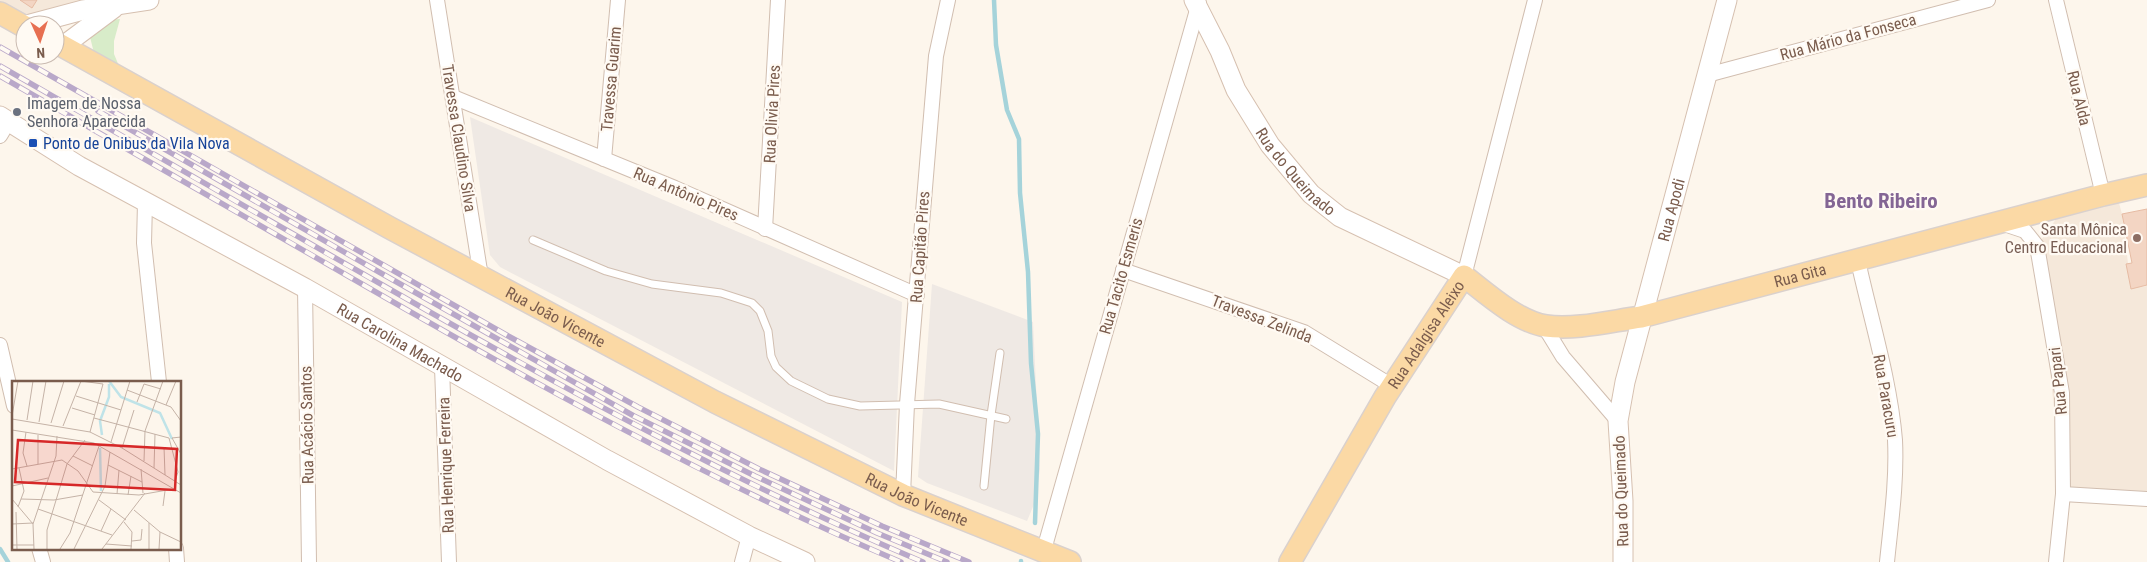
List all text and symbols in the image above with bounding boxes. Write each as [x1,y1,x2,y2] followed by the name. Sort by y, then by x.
[1778,10,1918,64] street label: Rua Mário da Fonseca
[15,15,65,65] north arrow
[597,26,625,132] street label: Travessa Guarim
[36,45,45,61] text: N
[438,63,480,213] street label: Travessa Claudino Silva
[760,64,784,164] street label: Rua Olivia Pires
[2063,69,2095,127] street label: Rua Alda
[27,94,146,131] place label: Imagem de Nossa Senhora Aparecida
[11,106,23,118] marker: Imagem de Nossa Senhora Aparecida
[1252,124,1339,219] street label: Rua do Queimado
[43,134,230,153] place label: Ponto de Onibus da Vila Nova
[27,137,39,149] marker: Ponto de Onibus da Vila Nova
[631,163,741,225] street label: Rua Antônio Pires
[1653,176,1688,243] street label: Rua Apodi
[1824,189,1938,213] district label: Bento Ribeiro
[907,190,933,304] street label: Rua Capitão Pires
[1095,216,1147,336] street label: Rua Tacito Esmeris
[2005,220,2127,257] place label: Santa Mônica Centro Educacional
[2131,232,2143,244] marker: Santa Mônica Centro Educacional
[1772,259,1828,291] street label: Rua Gita
[1384,277,1468,392] street label: Rua Adalgisa Aleixo
[503,282,609,351] street label: Rua João Vicente
[1209,291,1315,347] street label: Travessa Zelinda
[334,299,467,386] street label: Rua Carolina Machado
[2045,346,2071,416] street label: Rua Papari
[1869,353,1903,439] street label: Rua Paracuru
[296,366,318,484] street label: Rua Acácio Santos
[12,381,181,550] inset map
[434,397,458,533] street label: Rua Henrique Ferreira
[1610,435,1632,547] street label: Rua do Queimado
[862,468,971,530] street label: Rua João Vicente

